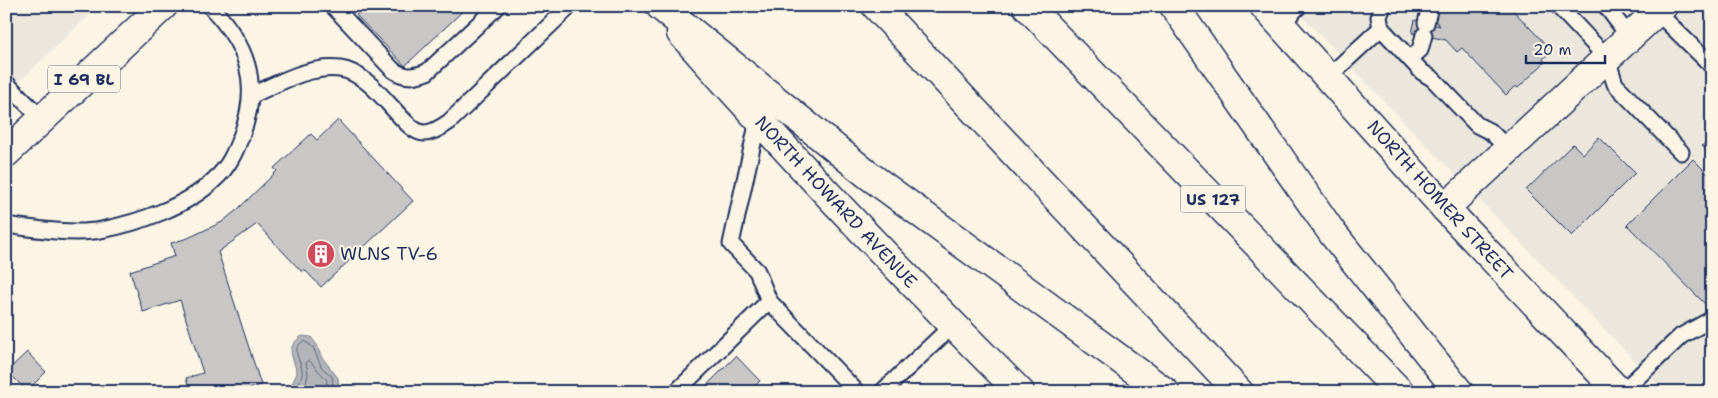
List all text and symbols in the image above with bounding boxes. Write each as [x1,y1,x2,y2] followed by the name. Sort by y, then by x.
[1526,32,1604,64] scale bar
[1533,40,1572,60] text: 20 m
[48,66,120,92] road number: I 69 BL
[750,111,922,293] street label: NORTH HOWARD AVENUE
[1362,115,1518,285] street label: NORTH HOMER STREET
[1180,185,1246,212] road number: US 127
[306,239,336,269] building icon: WLNS TV-6
[340,242,438,266] place label: WLNS TV-6

